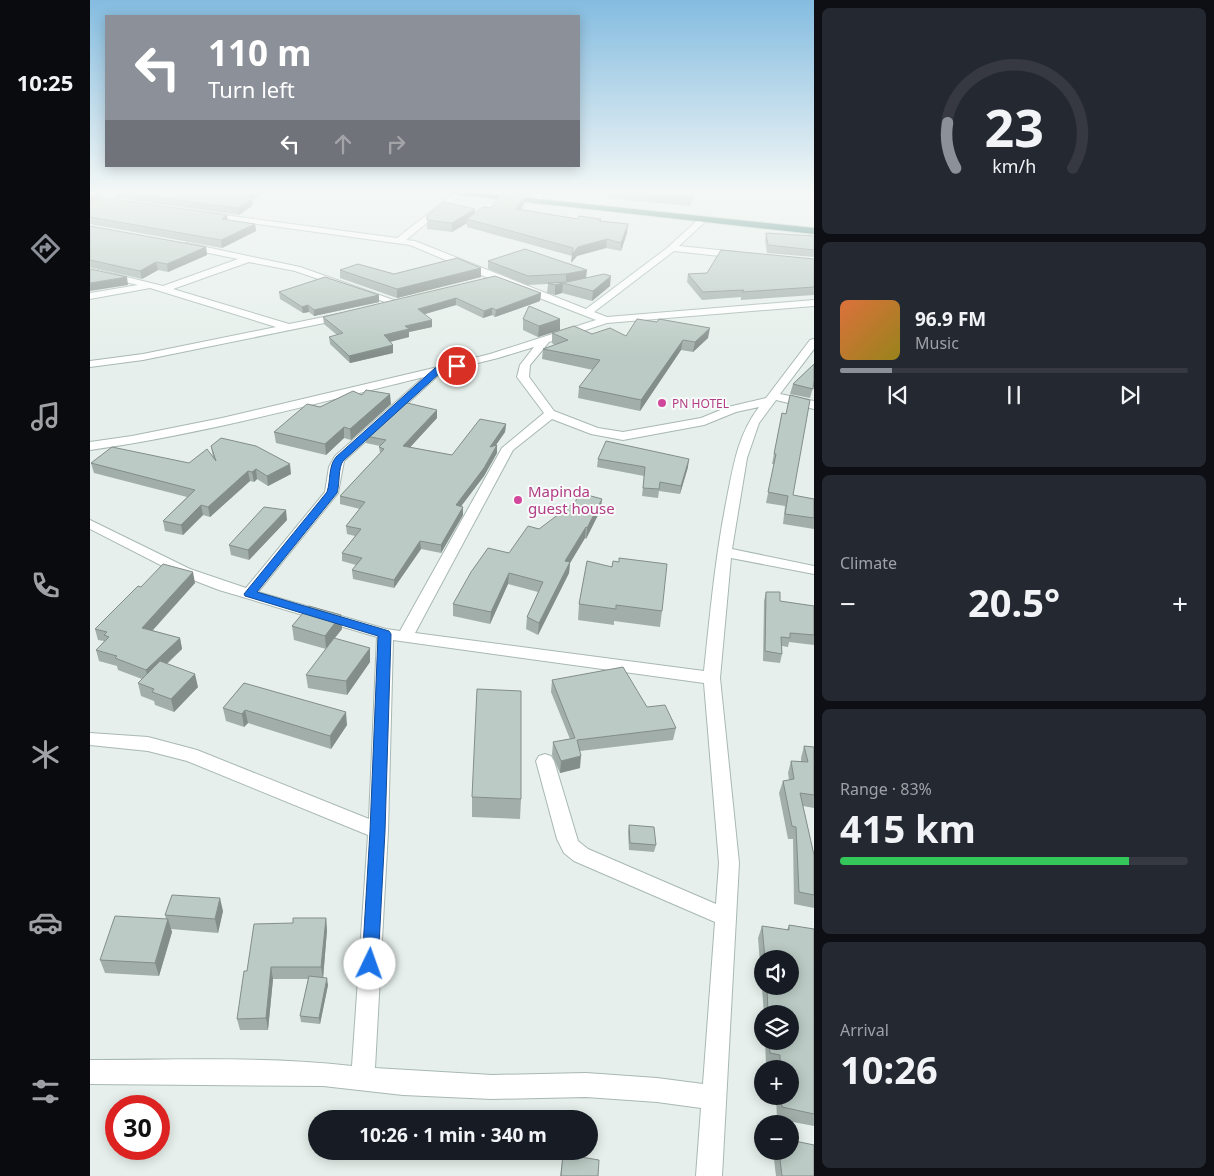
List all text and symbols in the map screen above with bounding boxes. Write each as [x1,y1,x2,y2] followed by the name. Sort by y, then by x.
[208,29,311,76] text: 110 m
[125,35,190,100] icon: left
[17,67,73,97] text: 10:25
[208,74,295,104] text: Turn left
[984,91,1044,162] text: 23
[276,130,304,158] icon: left
[329,130,357,158] icon: ahead
[382,130,410,158] icon: right
[992,154,1036,178] text: km/h
[28,231,63,266] icon: directions
[915,306,986,332] text: 96.9 FM
[915,332,959,354] text: Music
[436,345,478,387] pin
[443,352,471,380] icon: arrive
[884,381,912,409] icon: previous
[1000,381,1028,409] icon: pause
[1116,381,1144,409] icon: next
[672,395,729,412] place label: PN HOTEL
[656,397,668,409] marker: PN HOTEL
[28,399,63,434] icon: music
[528,481,615,518] place label: Mapinda guest house
[512,494,524,506] marker: Mapinda guest house
[840,552,897,574] text: Climate
[28,568,63,603] icon: phone
[968,576,1060,628] text: 20.5°
[840,584,856,622] text: −
[1172,584,1188,622] text: +
[28,737,63,772] icon: climate
[840,778,932,800] text: Range · 83%
[840,802,976,854] text: 415 km
[28,905,63,940] icon: car
[343,937,395,989] position arrow
[754,950,799,1160] map controls
[754,950,799,995] button: sound
[754,1005,799,1050] button: layers
[840,1019,889,1041] text: Arrival
[840,1043,938,1095] text: 10:26
[754,1060,799,1105] button: +
[28,1074,63,1109] icon: filters
[105,1095,170,1160] speed limit sign: 30
[754,1115,799,1160] button: −
[359,1122,547,1148] text: 10:26 · 1 min · 340 m

